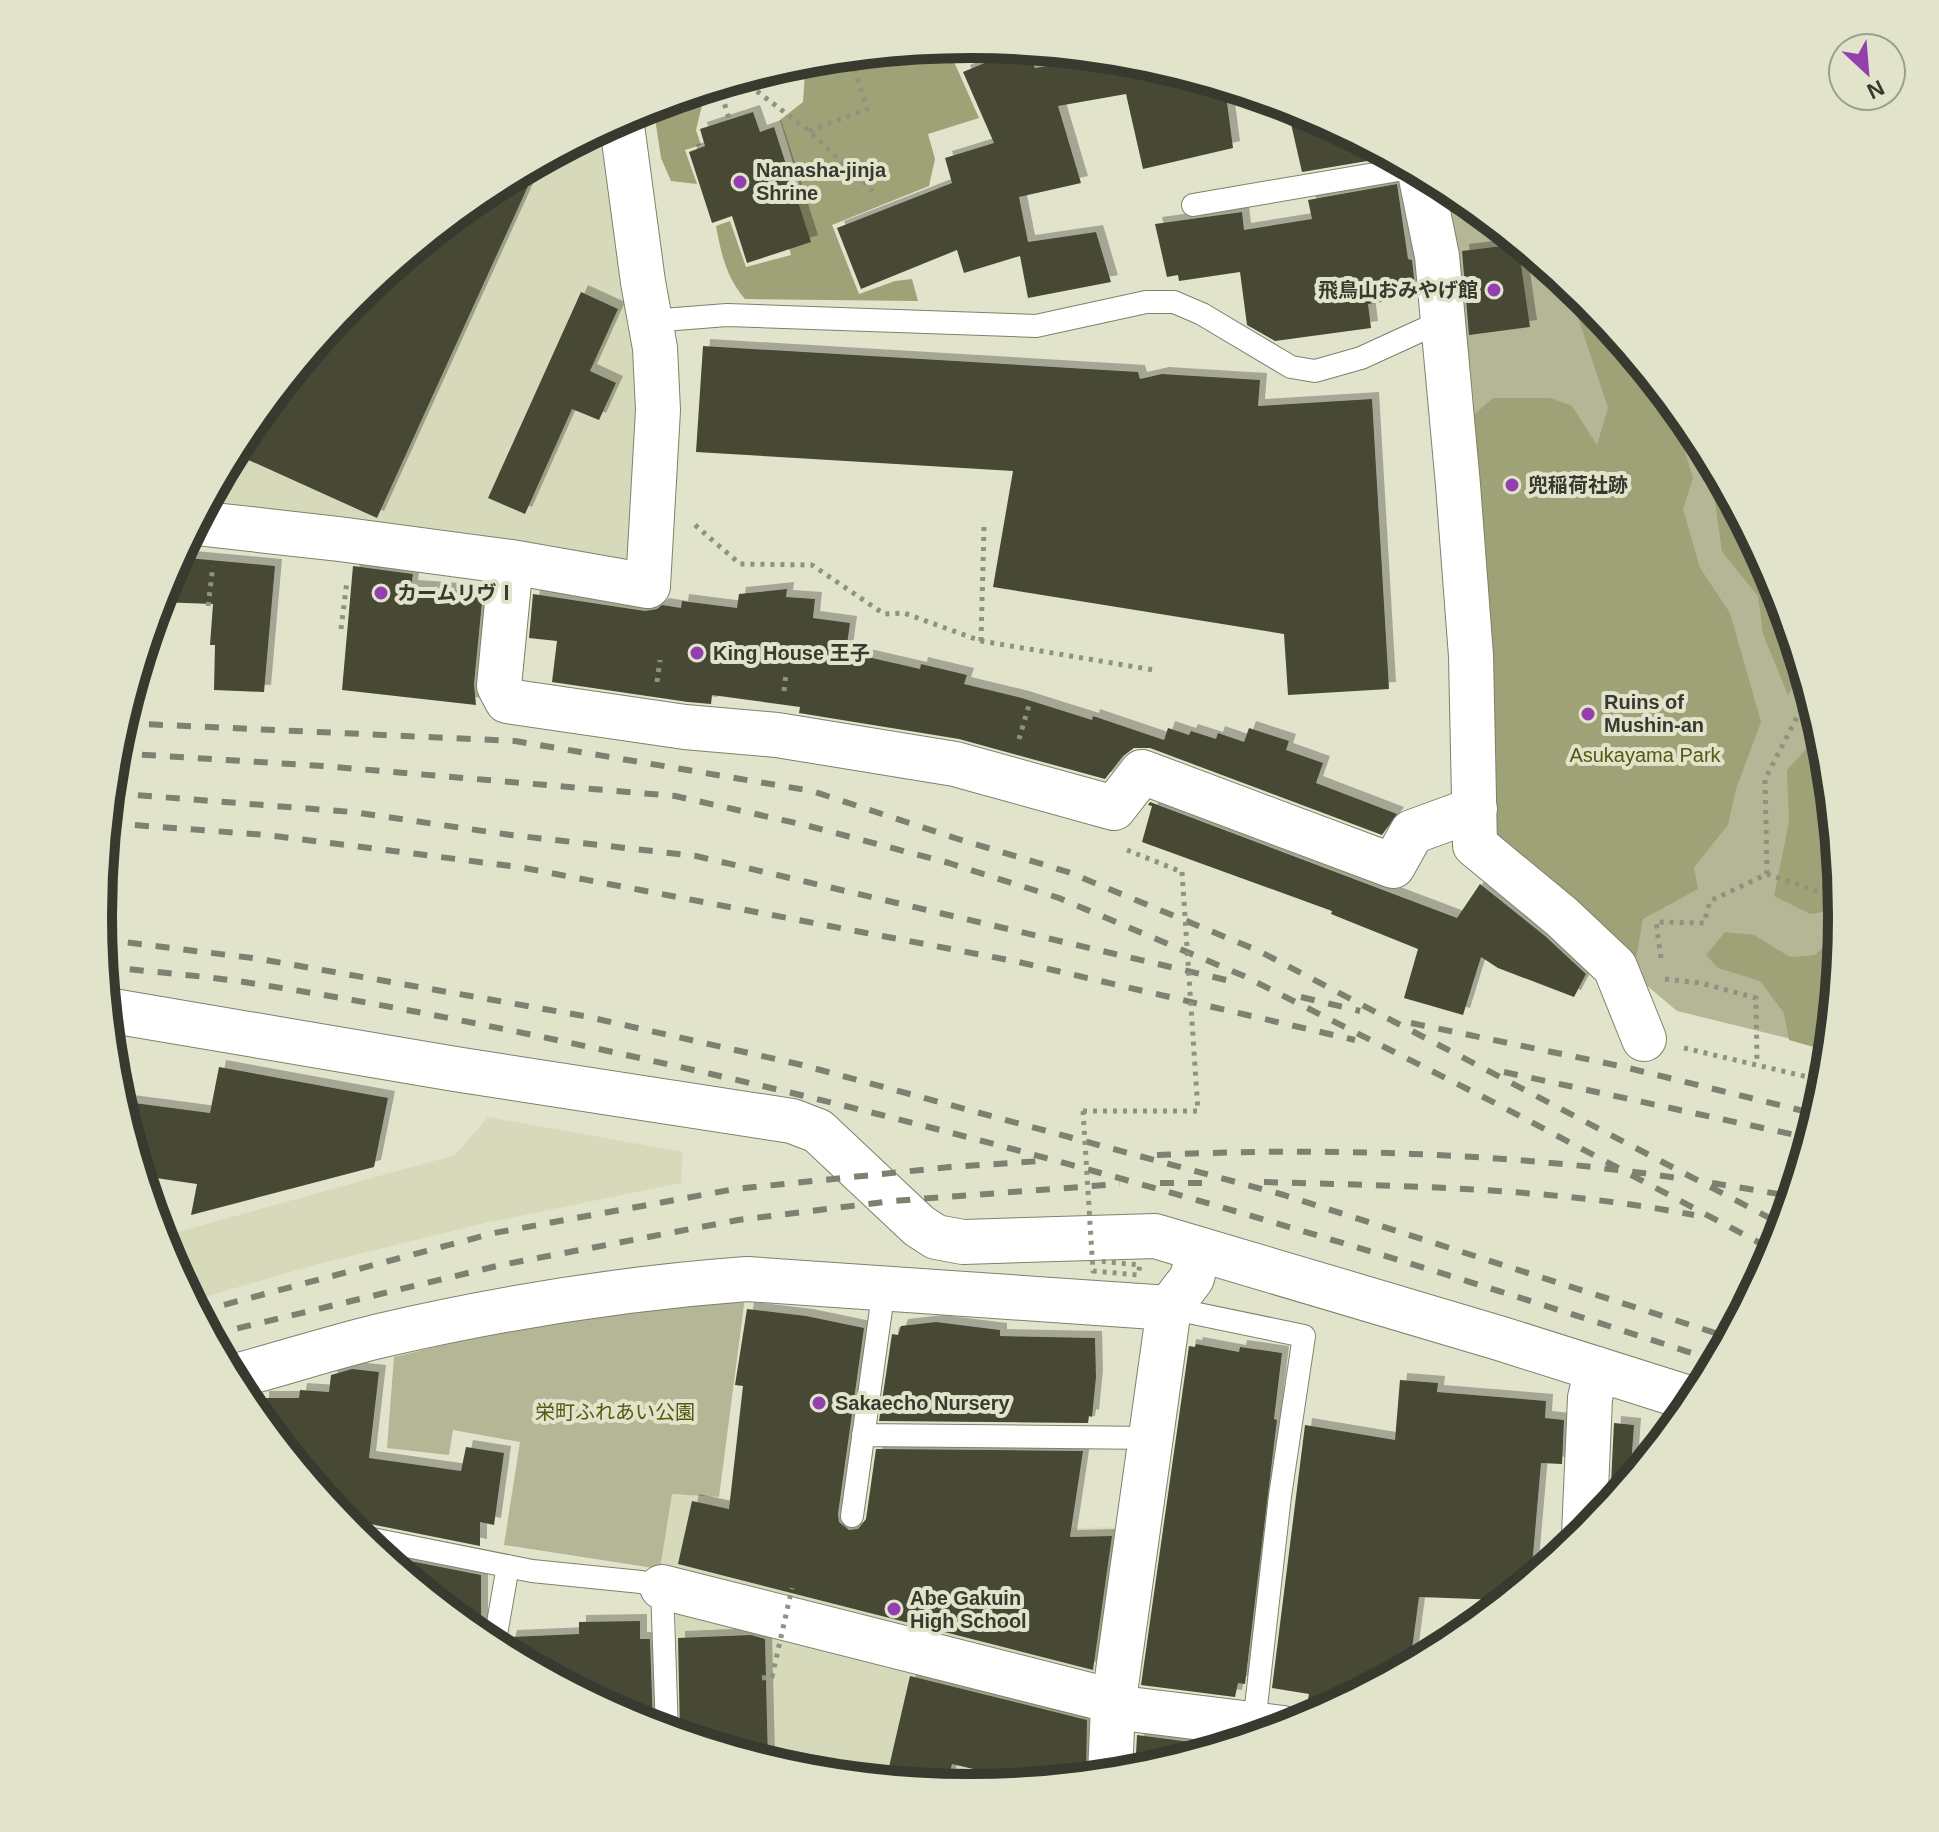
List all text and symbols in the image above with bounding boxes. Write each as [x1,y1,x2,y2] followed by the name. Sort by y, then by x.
[1827,32,1907,112] north arrow
[1863,75,1888,104] text: N
[756,159,887,204] place label: Nanasha-jinja Shrine
[731,173,749,191] marker: Nanasha-jinja Shrine
[1318,279,1478,301] place label: 飛鳥山おみやげ館
[1485,281,1503,299] marker: 飛鳥山おみやげ館
[1528,474,1628,496] place label: 兜稲荷社跡
[1503,476,1521,494] marker: 兜稲荷社跡
[397,582,516,604] place label: カームリヴⅠ
[372,584,390,602] marker: カームリヴⅠ
[713,642,870,664] place label: King House 王子
[688,644,706,662] marker: King House 王子
[1604,691,1704,736] place label: Ruins of Mushin-an
[1579,705,1597,723] marker: Ruins of Mushin-an
[1569,744,1722,766] park label: Asukayama Park
[835,1392,1010,1414] place label: Sakaecho Nursery
[810,1394,828,1412] marker: Sakaecho Nursery
[535,1401,695,1423] park label: 栄町ふれあい公園
[910,1587,1027,1632] place label: Abe Gakuin High School
[885,1600,903,1618] marker: Abe Gakuin High School

